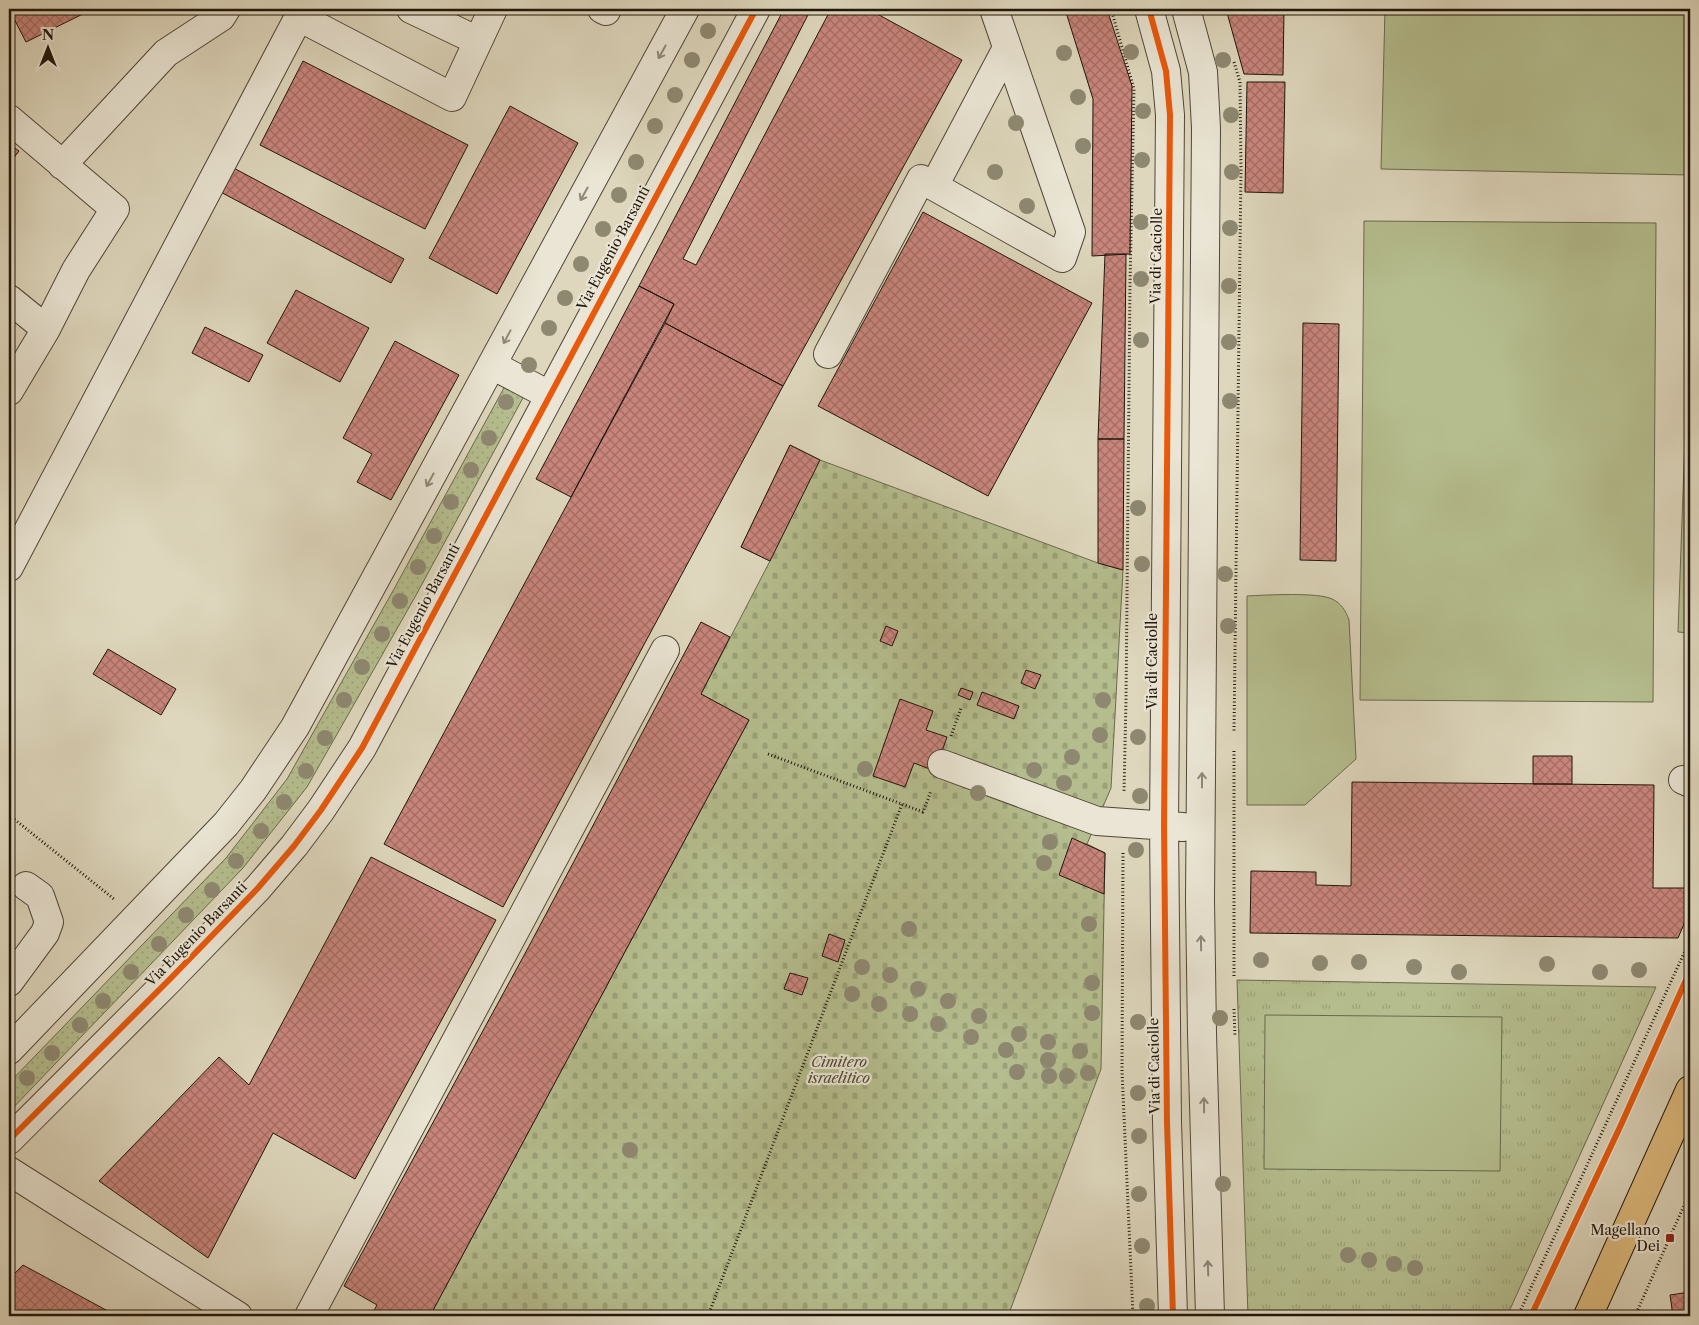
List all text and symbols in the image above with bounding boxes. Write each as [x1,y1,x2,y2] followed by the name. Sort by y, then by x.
[22,22,72,72] north arrow
[42,26,54,44] text: N
[657,44,667,59] one-way arrow
[572,183,653,314] street label: Via Eugenio Barsanti
[579,187,589,202] one-way arrow
[1146,208,1166,305] street label: Via di Caciolle
[502,330,512,345] one-way arrow
[425,473,435,488] one-way arrow
[382,541,463,672] street label: Via Eugenio Barsanti
[1143,613,1161,710] street label: Via di Caciolle
[1197,772,1207,788] one-way arrow
[141,878,251,991] street label: Via Eugenio Barsanti
[1196,935,1206,951] one-way arrow
[1144,1018,1164,1115] street label: Via di Caciolle
[808,1053,870,1087] park label: Cimitero israelitico
[1199,1097,1208,1113] one-way arrow
[1590,1221,1660,1255] place label: Magellano Dei
[1664,1232,1676,1244] marker: Magellano Dei
[1204,1260,1213,1276] one-way arrow

